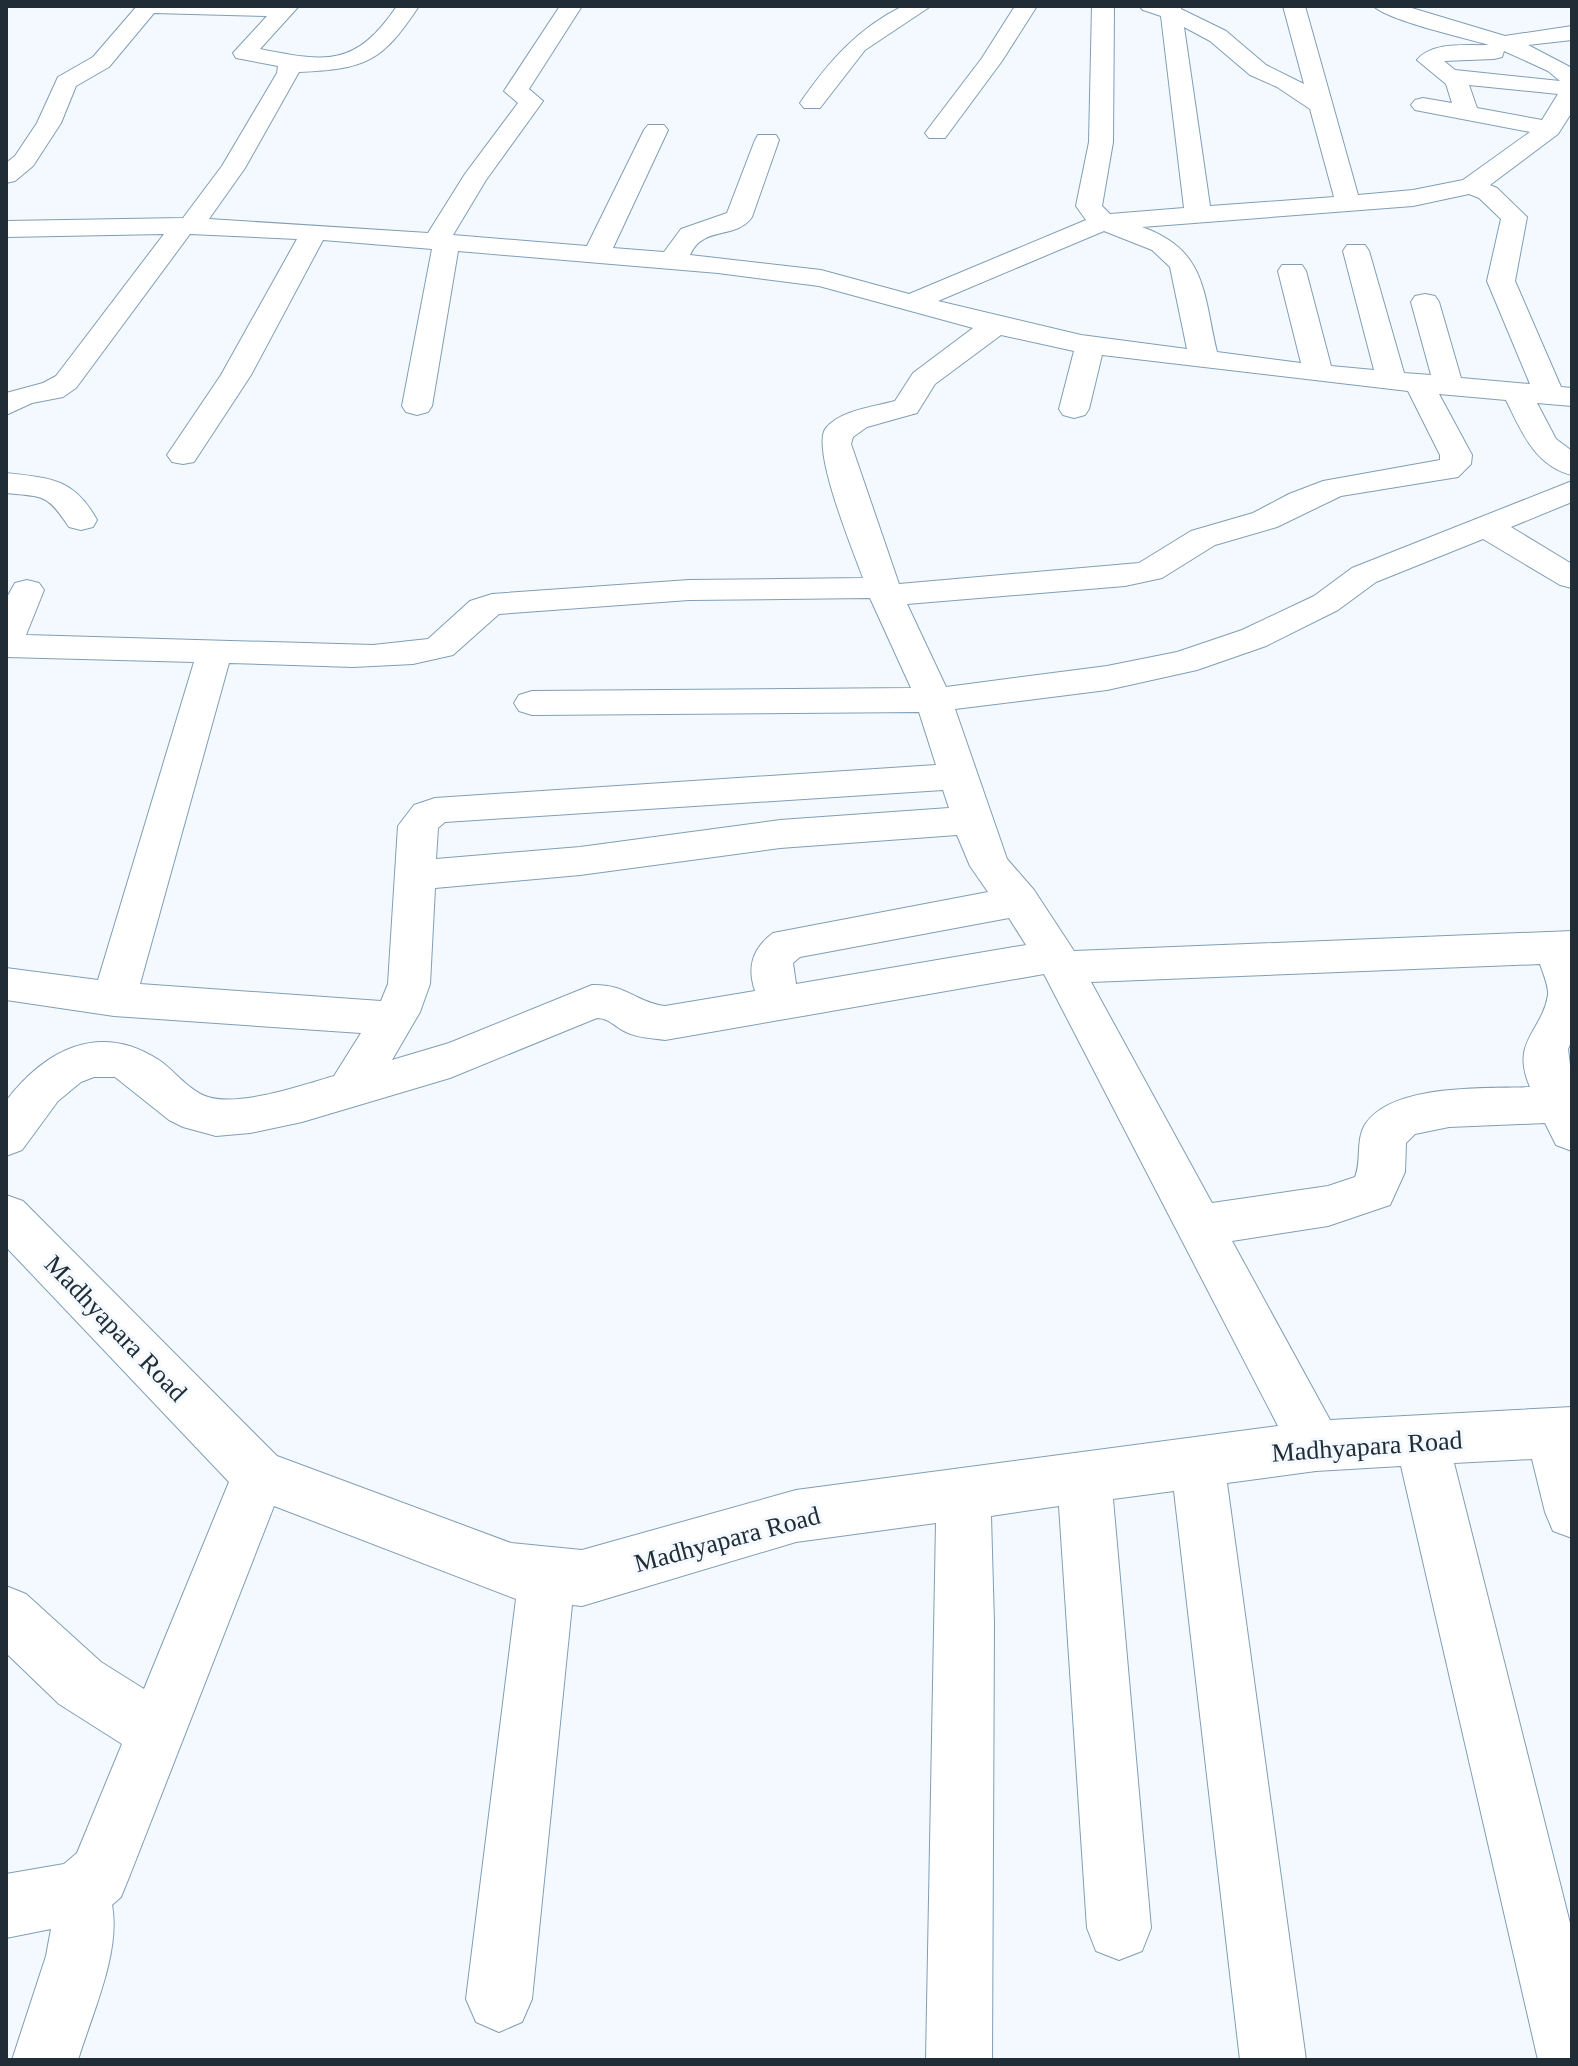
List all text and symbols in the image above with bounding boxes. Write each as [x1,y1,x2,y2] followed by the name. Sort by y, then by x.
[39,1249,193,1407] street label: Madhyapara Road
[1271,1425,1463,1468] street label: Madhyapara Road
[631,1501,823,1578] street label: Madhyapara Road

